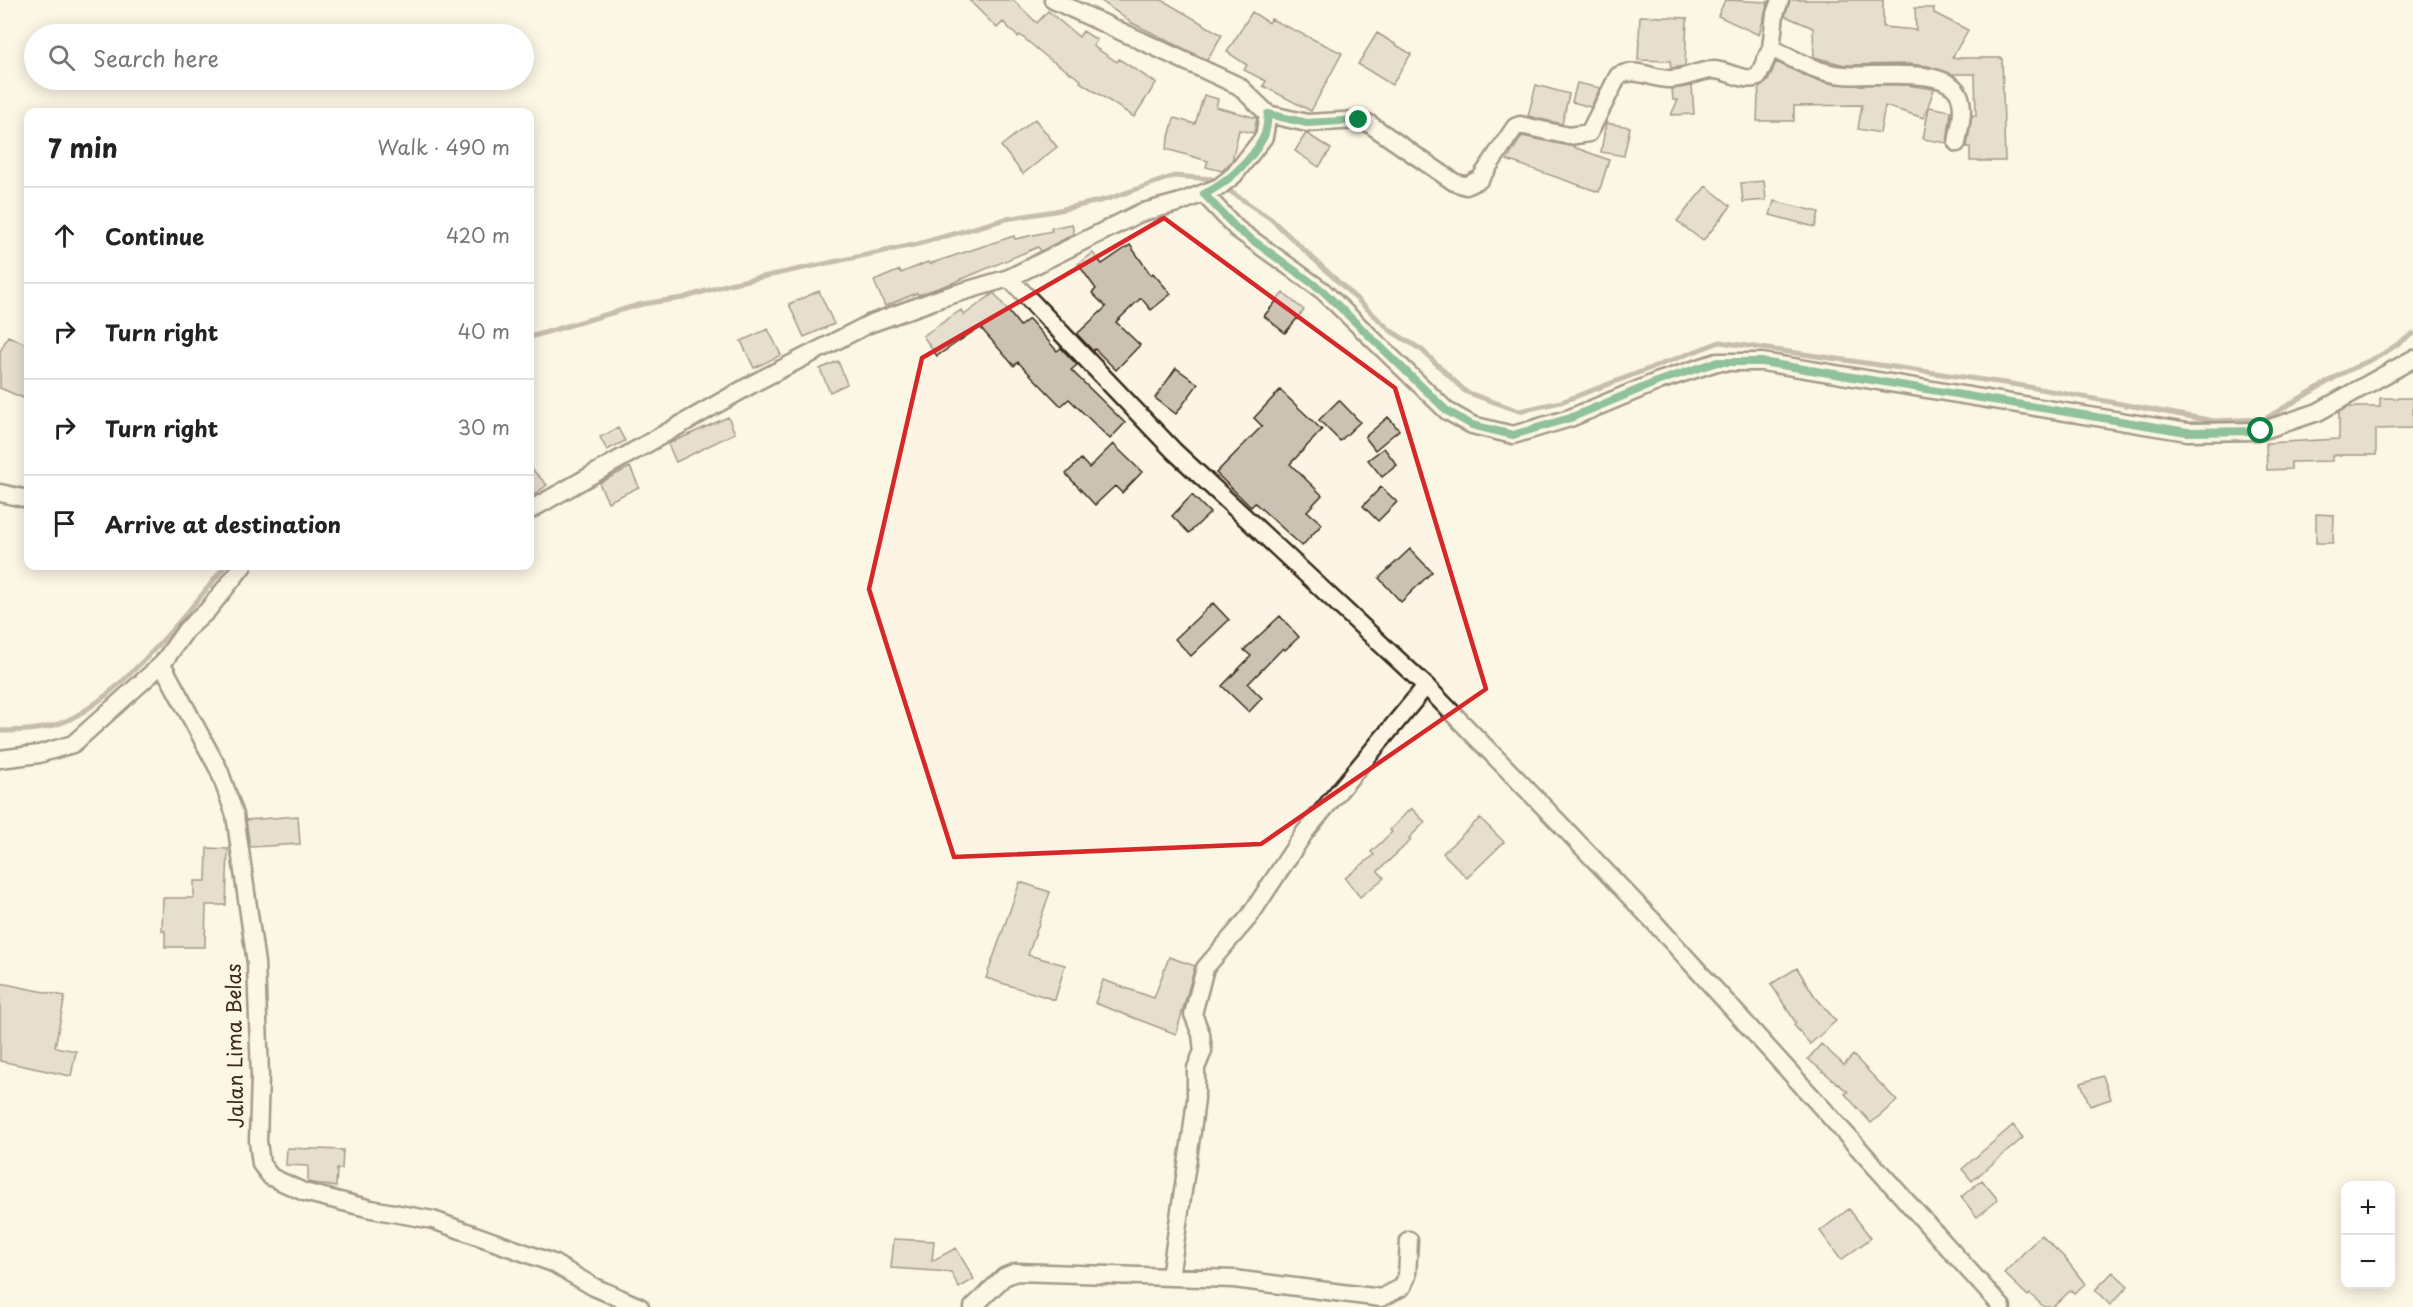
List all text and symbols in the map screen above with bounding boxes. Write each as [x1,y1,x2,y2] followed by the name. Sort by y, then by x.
[24,24,534,90] search box
[45,41,78,74] icon: search
[93,41,219,74] text: Search here
[1345,106,1371,132] route end
[48,128,118,167] text: 7 min
[377,132,510,162] text: Walk · 490 m
[48,219,81,252] icon: ahead
[105,219,204,252] text: Continue
[446,220,510,250] text: 420 m
[48,315,81,348] icon: right
[105,315,218,348] text: Turn right
[458,316,510,346] text: 40 m
[48,411,81,444] icon: right
[105,411,218,444] text: Turn right
[457,412,510,442] text: 30 m
[2247,417,2273,443] route start
[48,507,81,540] icon: arrive
[105,507,341,540] text: Arrive at destination
[218,963,250,1129] street label: Jalan Lima Belas
[2341,1181,2395,1289] map controls
[2341,1181,2395,1235] button: +
[2341,1235,2395,1289] button: −

